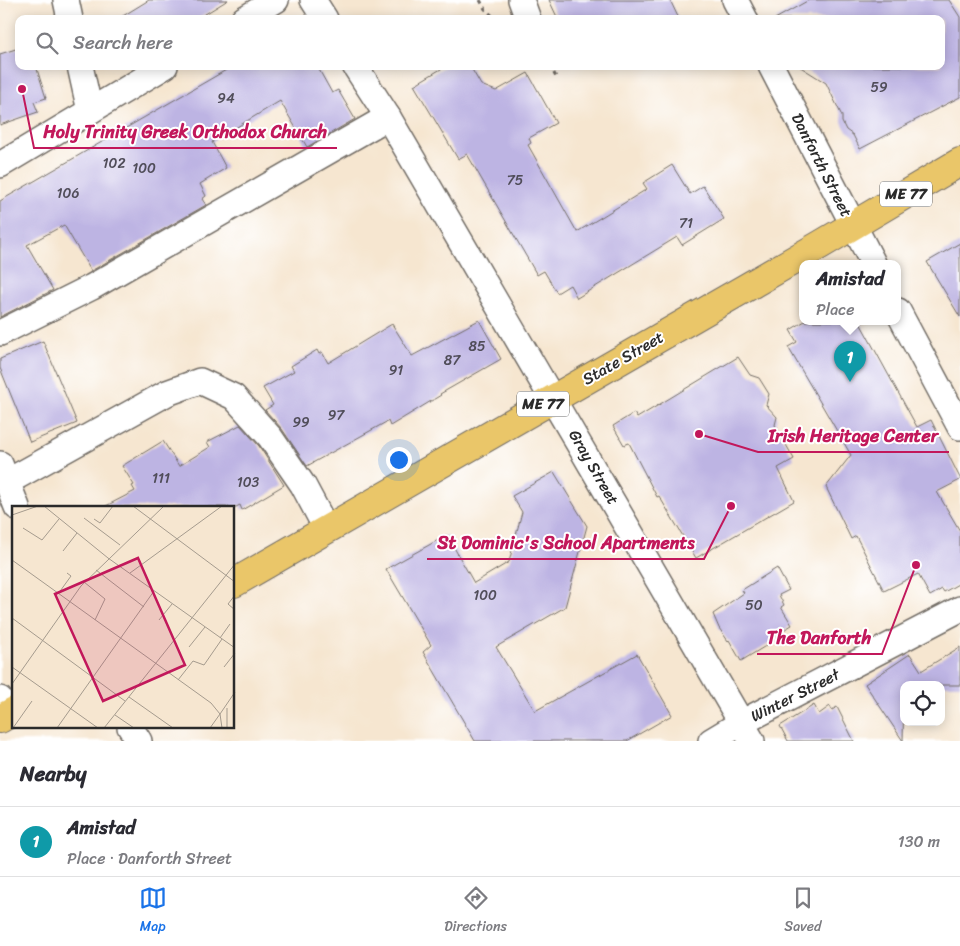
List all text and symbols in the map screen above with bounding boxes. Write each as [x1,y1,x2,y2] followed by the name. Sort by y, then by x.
[15,15,945,70] search box
[73,26,173,59] text: Search here
[33,29,61,57] icon: search
[870,75,888,100] house number: 59
[217,86,235,111] house number: 94
[783,108,861,222] street label: Danforth Street
[34,115,337,148] callout: Holy Trinity Greek Orthodox Church
[42,116,327,148] text: Holy Trinity Greek Orthodox Church
[103,151,125,176] house number: 102
[132,156,156,181] house number: 100
[507,168,524,193] house number: 75
[57,181,79,206] house number: 106
[880,182,932,206] road number: ME 77
[679,211,693,236] house number: 71
[799,260,901,325] popup
[816,262,884,295] text: Amistad
[816,295,854,324] text: Place
[577,323,669,393] street label: State Street
[469,334,486,359] house number: 85
[834,341,866,382] pin: 1
[444,348,461,373] house number: 87
[389,358,403,383] house number: 91
[517,392,569,416] road number: ME 77
[328,403,345,428] house number: 97
[292,410,310,435] house number: 99
[758,419,949,452] callout: Irish Heritage Center
[767,420,940,452] text: Irish Heritage Center
[561,424,627,510] street label: Gray Street
[386,447,412,473] your location
[152,466,170,491] house number: 111
[237,470,260,495] house number: 103
[12,506,235,728] inset map
[427,526,704,559] callout: St Dominic's School Apartments
[436,527,695,559] text: St Dominic's School Apartments
[473,583,497,608] house number: 100
[745,593,763,618] house number: 50
[757,621,882,654] callout: The Danforth
[767,622,872,654] text: The Danforth
[745,660,845,730] street label: Winter Street
[900,681,945,726] map controls
[900,681,945,726] button: locate
[20,755,86,793] text: Nearby
[67,811,135,844] text: Amistad
[33,827,39,856] text: 1
[898,827,940,856] text: 130 m
[67,844,232,873] text: Place · Danforth Street
[139,884,167,939] tab: Map
[444,884,507,939] tab: Directions
[784,884,821,939] tab: Saved

